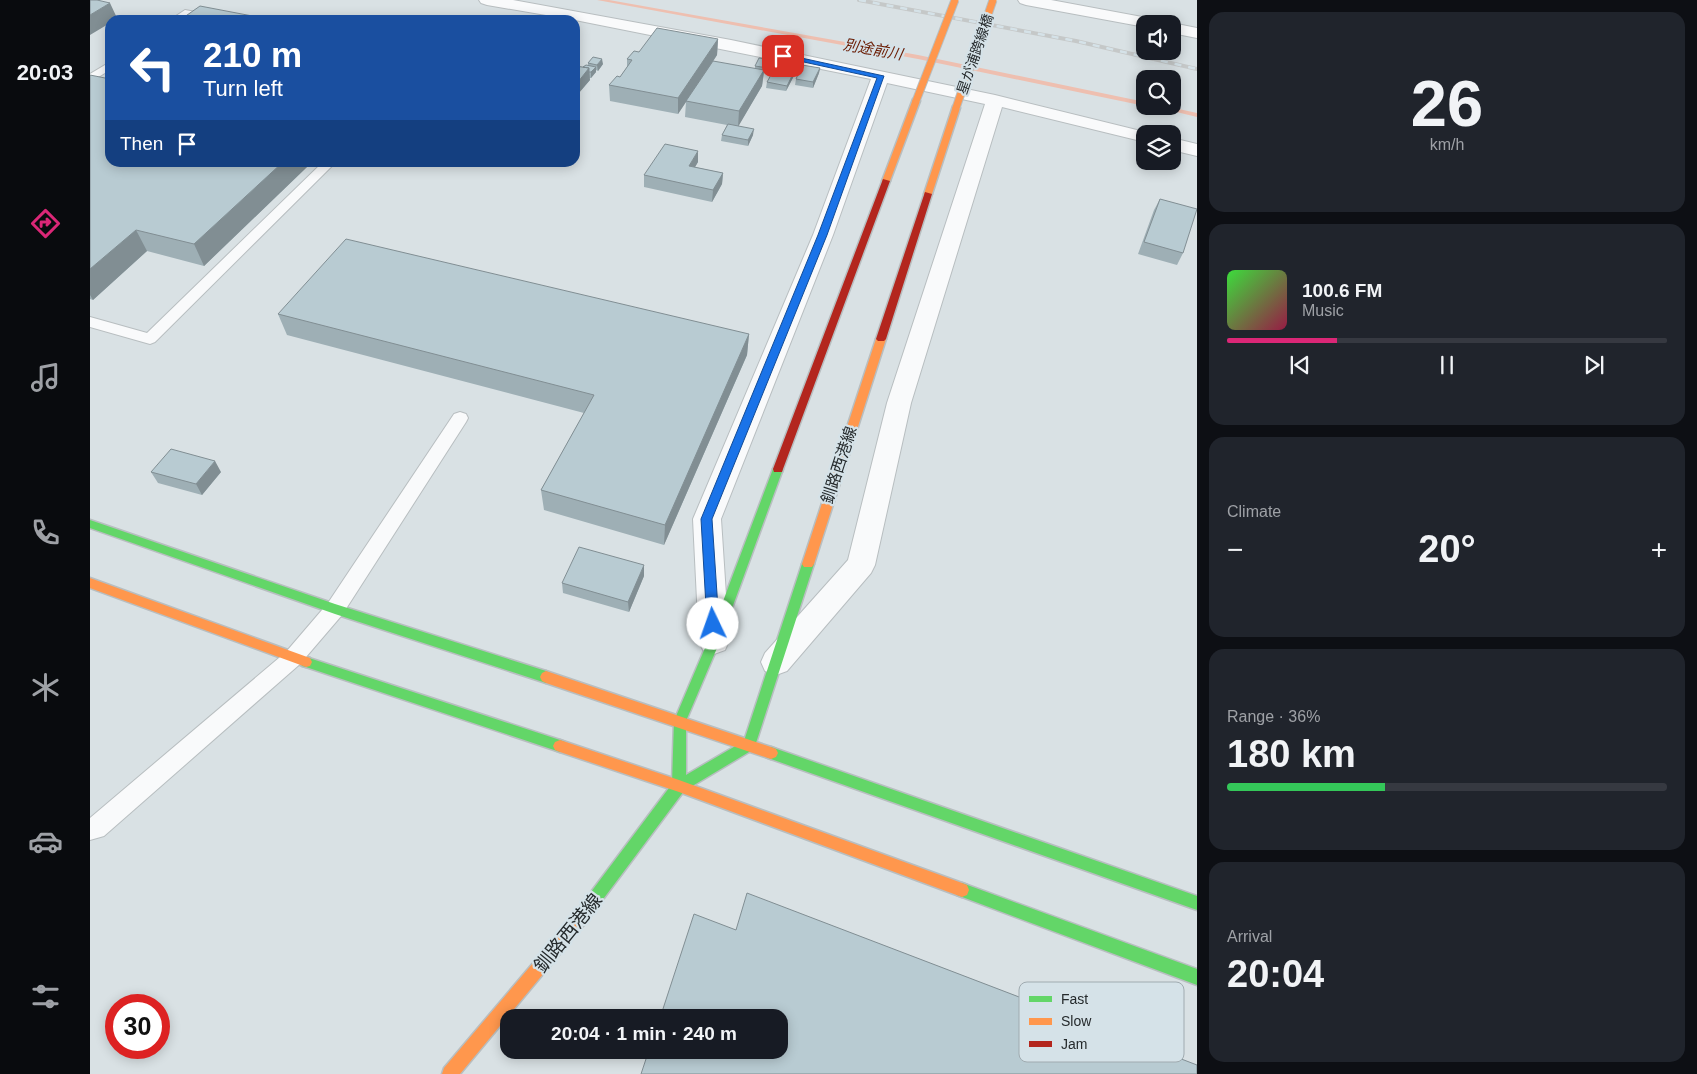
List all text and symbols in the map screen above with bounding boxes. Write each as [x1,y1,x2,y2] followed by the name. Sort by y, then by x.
[954,12,996,96] street label: 星が浦跨線橋
[1136,15,1181,170] map controls
[1136,15,1181,60] button: sound
[120,35,185,100] icon: left
[203,35,302,74] text: 210 m
[762,35,804,77] pin
[842,35,906,63] water label: 別途前川
[769,42,797,70] icon: arrive
[17,60,73,85] text: 20:03
[1411,67,1483,140] text: 26
[1136,70,1181,115] button: search
[203,76,283,101] text: Turn left
[1136,125,1181,170] button: layers
[173,130,201,158] icon: arrive
[120,133,163,154] text: Then
[1430,136,1464,153] text: km/h
[28,206,63,241] icon: directions
[1302,280,1382,301] text: 100.6 FM
[1302,302,1344,319] text: Music
[1286,351,1314,379] icon: previous
[1433,351,1461,379] icon: pause
[1580,351,1608,379] icon: next
[28,360,63,395] icon: music
[819,424,859,506] street label: 釧路西港線
[1227,503,1281,520] text: Climate
[28,515,63,550] icon: phone
[1418,528,1476,570] text: 20°
[1227,534,1243,565] text: −
[1651,534,1667,565] text: +
[686,597,738,649] position arrow
[28,670,63,705] icon: climate
[1227,708,1320,725] text: Range · 36%
[1227,733,1356,775] text: 180 km
[28,824,63,859] icon: car
[530,889,606,977] street label: 釧路西港線
[1227,928,1272,945] text: Arrival
[1227,953,1324,995] text: 20:04
[28,979,63,1014] icon: filters
[1019,982,1184,1062] legend
[1061,991,1088,1007] text: Fast
[105,994,170,1059] speed limit sign: 30
[1061,1013,1092,1029] text: Slow
[551,1023,737,1044] text: 20:04 · 1 min · 240 m
[1061,1036,1087,1052] text: Jam

